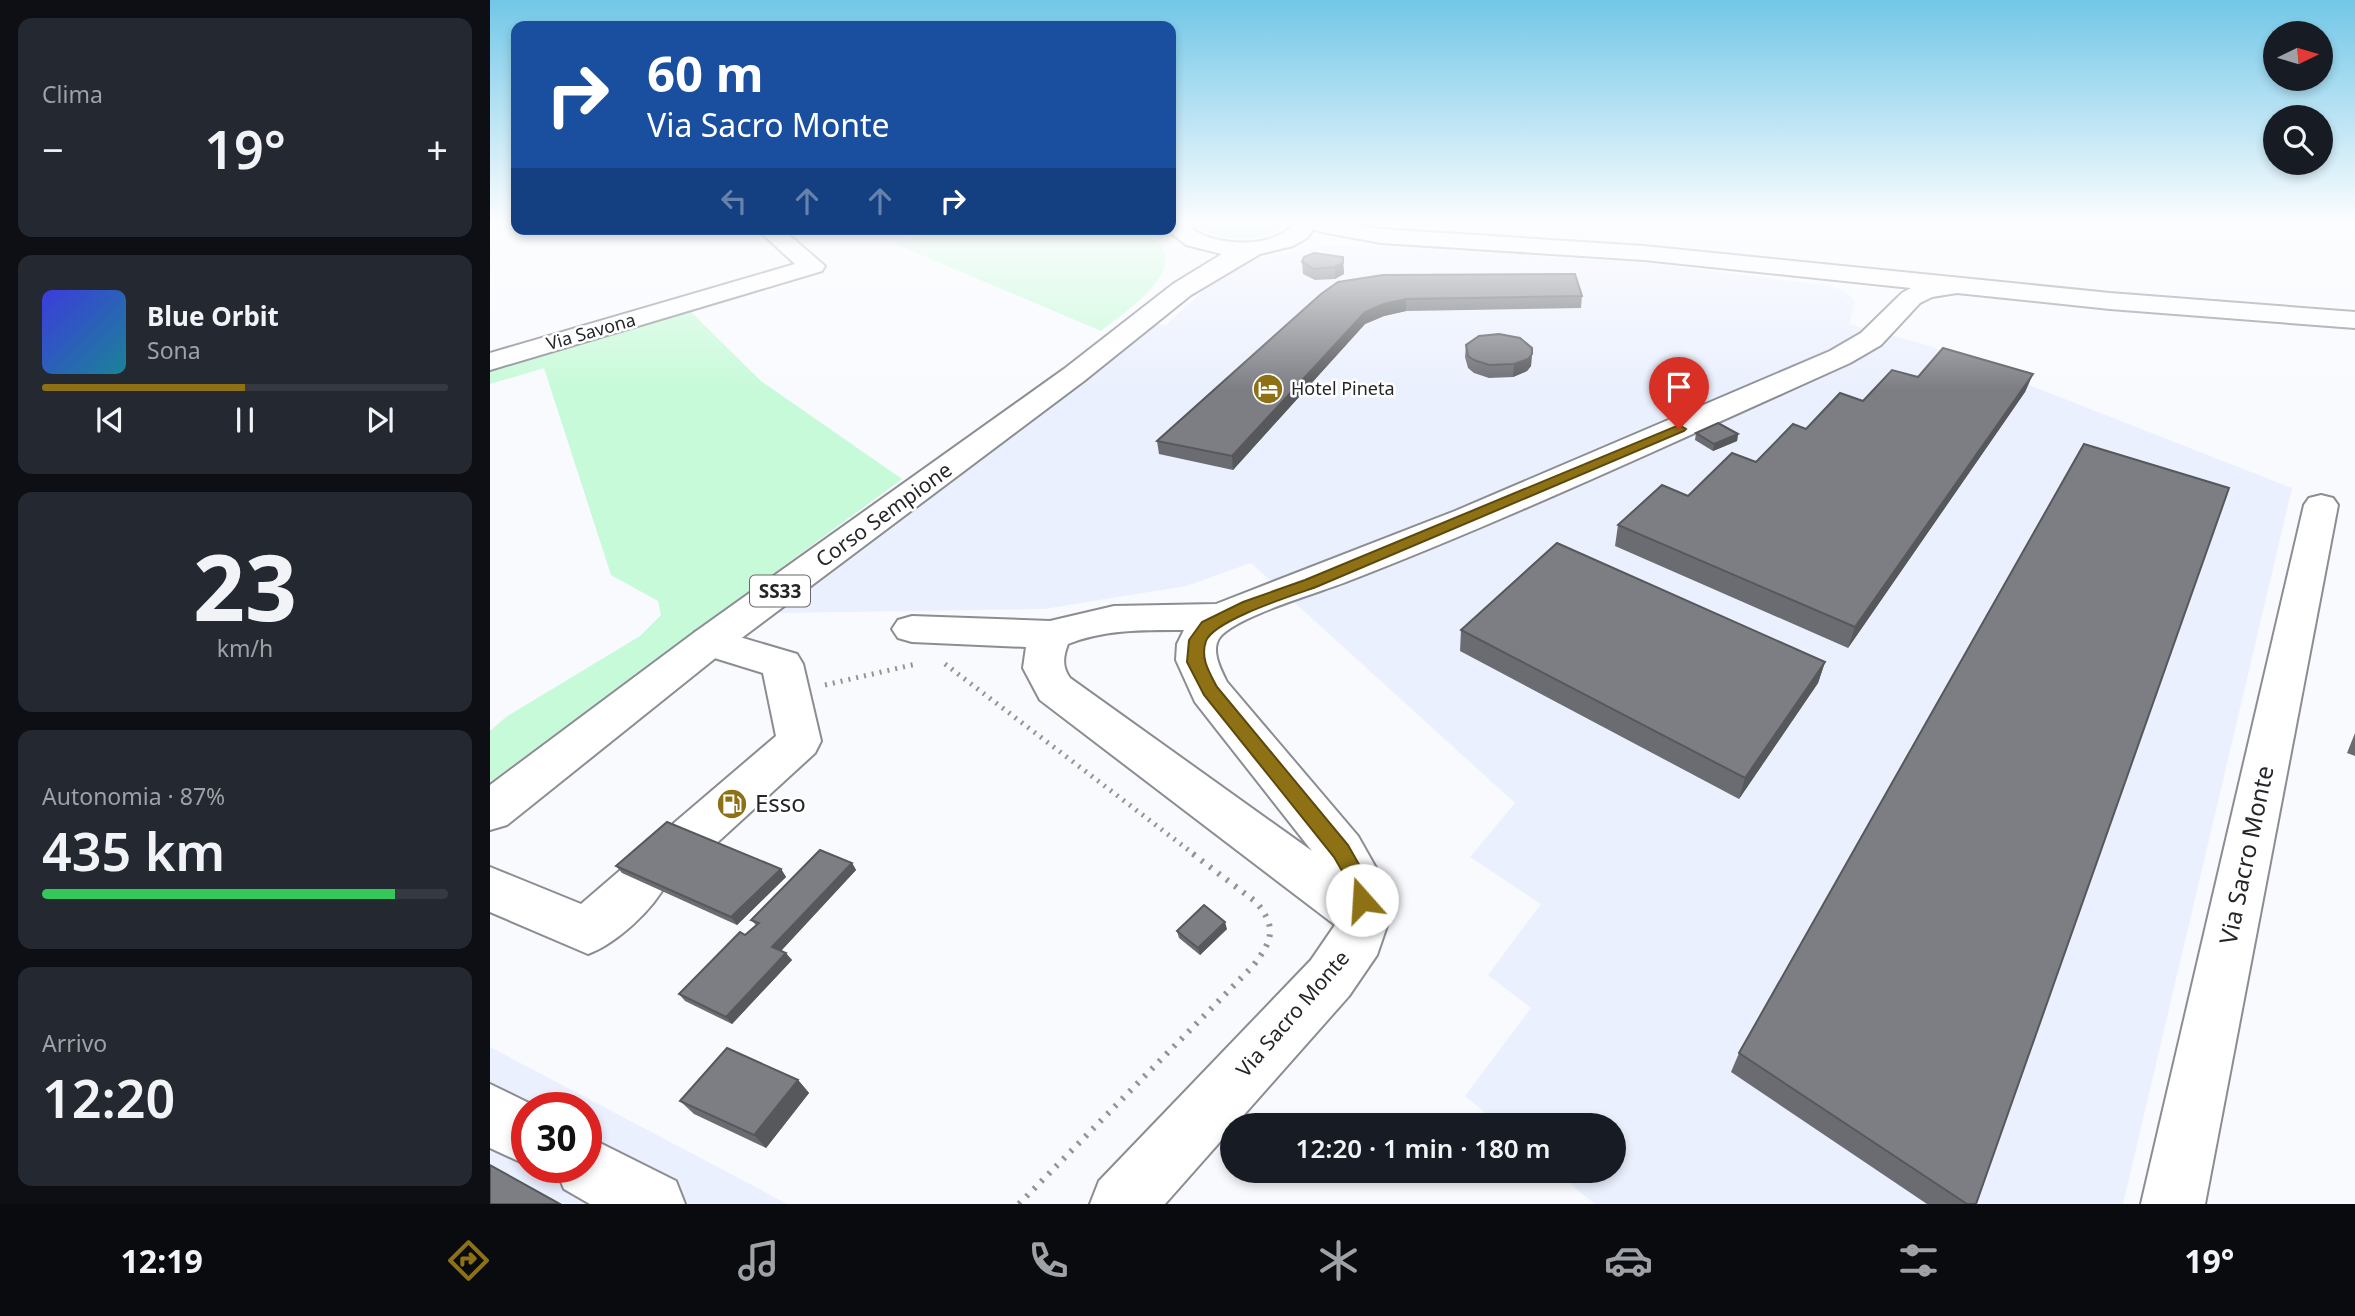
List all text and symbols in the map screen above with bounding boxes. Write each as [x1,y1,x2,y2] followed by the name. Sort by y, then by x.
[2263,21,2333,91] north arrow
[2263,21,2333,175] map controls
[647,40,764,106] text: 60 m
[532,49,623,140] icon: right
[42,78,103,110] text: Clima
[647,103,890,146] text: Via Sacro Monte
[2263,105,2333,175] button: search
[204,113,286,184] text: 19°
[42,123,64,175] text: −
[426,123,448,175] text: +
[715,182,753,220] icon: left
[788,182,826,220] icon: ahead
[861,182,899,220] icon: ahead
[934,182,972,220] icon: right
[147,298,279,334] text: Blue Orbit
[543,307,638,355] street label: Via Savona
[147,334,201,366] text: Sona
[1649,357,1709,429] pin
[1660,368,1698,406] icon: arrive
[1251,372,1285,406] hotel icon: Hotel Pineta
[1291,376,1395,400] place label: Hotel Pineta
[91,401,129,439] icon: previous
[226,401,264,439] icon: pause
[361,401,399,439] icon: next
[810,455,957,573] street label: Corso Sempione
[193,524,297,648] text: 23
[750,576,810,606] road number: SS33
[217,632,273,664] text: km/h
[2210,762,2281,947] street label: Via Sacro Monte
[42,780,225,812] text: Autonomia · 87%
[755,786,806,819] place label: Esso
[715,787,749,821] fuel station icon: Esso
[42,815,225,886] text: 435 km
[1325,863,1399,937] position arrow
[1229,944,1355,1083] street label: Via Sacro Monte
[42,1027,107,1059] text: Arrivo
[42,1062,175,1133] text: 12:20
[511,1092,602,1183] speed limit sign: 30
[1296,1130,1550,1166] text: 12:20 · 1 min · 180 m
[444,1236,493,1285] icon: directions
[734,1236,783,1285] icon: music
[1024,1236,1073,1285] icon: phone
[1314,1236,1363,1285] icon: climate
[1604,1236,1653,1285] icon: car
[1894,1236,1943,1285] icon: filters
[121,1239,203,1282] text: 12:19
[2184,1239,2234,1282] text: 19°

